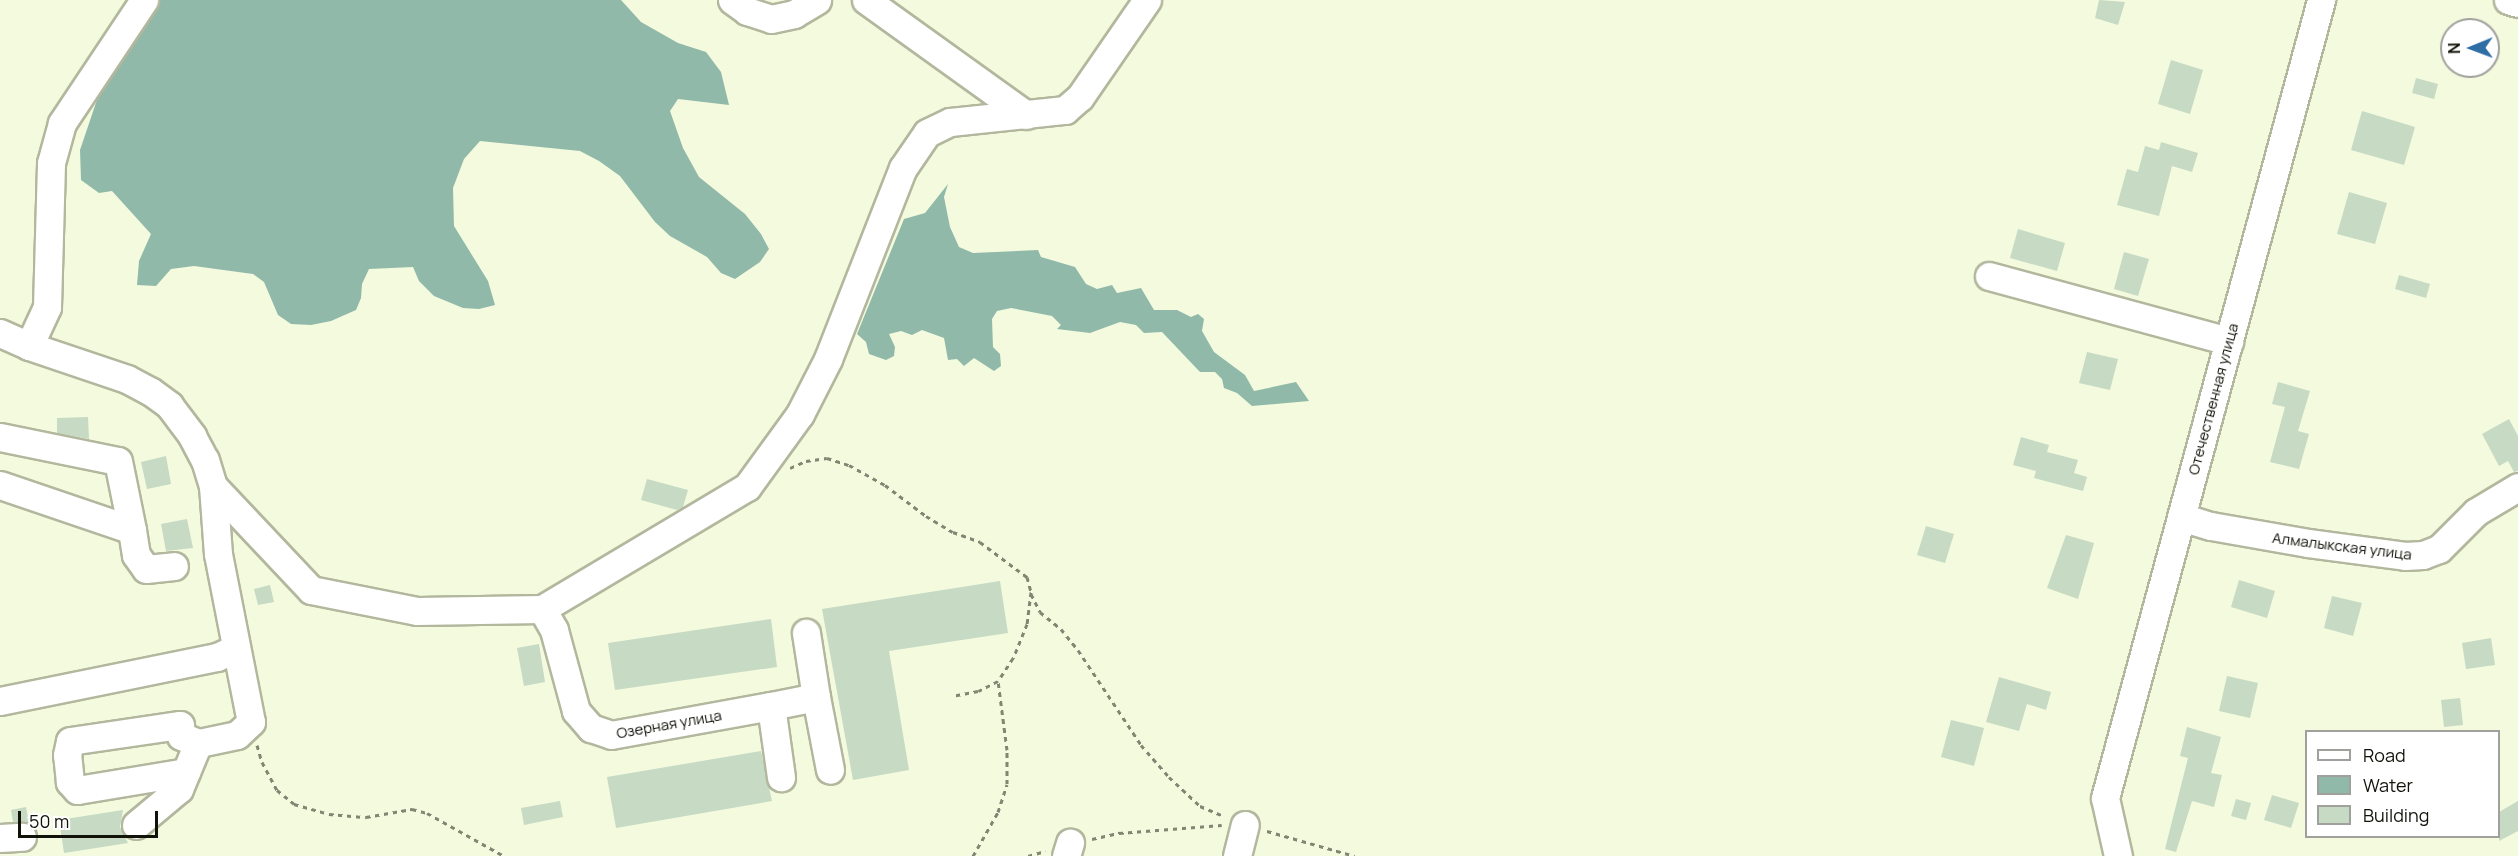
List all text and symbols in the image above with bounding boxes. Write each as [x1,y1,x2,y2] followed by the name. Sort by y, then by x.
[2440,18,2500,78] north arrow
[2443,42,2465,54] text: N
[2184,321,2242,477] street label: Отечественная улица
[2271,529,2413,563] street label: Алмалыкская улица
[615,706,723,742] street label: Озерная улица
[2305,730,2500,838] legend
[2363,743,2406,767] text: Road
[2363,773,2413,797] text: Water
[21,799,160,837] scale bar
[2363,803,2429,827] text: Building
[29,809,69,833] text: 50 m

